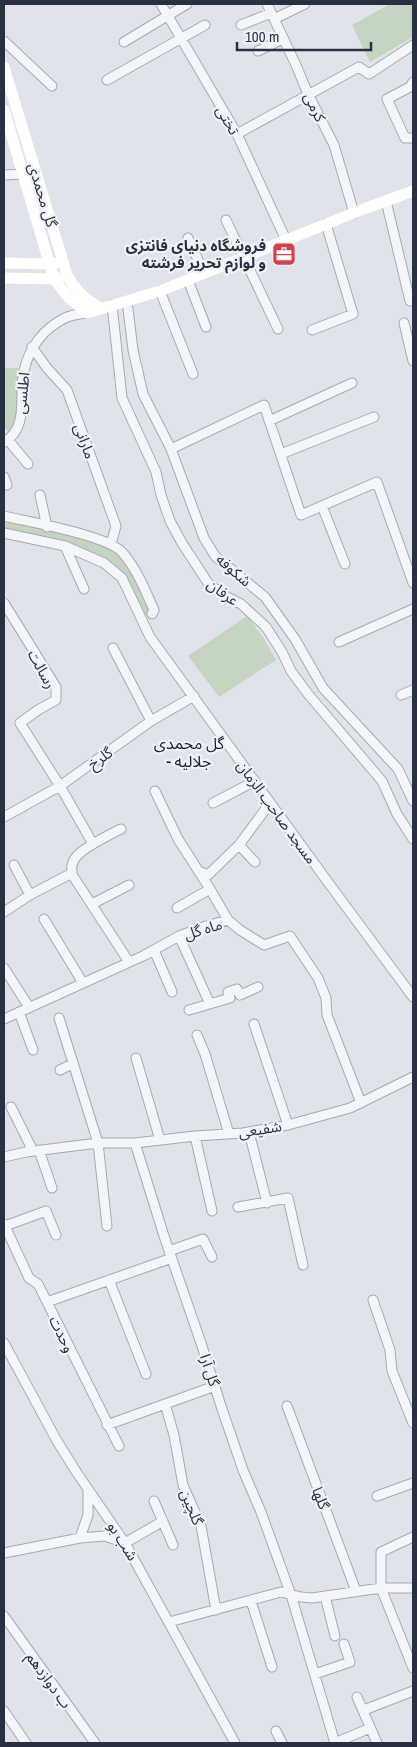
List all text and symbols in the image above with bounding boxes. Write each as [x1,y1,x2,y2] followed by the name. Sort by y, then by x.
[237,20,371,52] scale bar
[245,26,279,47] text: 100 m
[299,89,331,126] street label: کرمی
[211,101,245,139] street label: تختی
[23,160,63,230] street label: گل محمدی
[126,235,266,274] place label: فروشگاه دنیای فانتزی و لوازم تحریر فرشته
[271,241,297,267] office icon: فروشگاه دنیای فانتزی و لوازم تحریر فرشته
[9,371,35,415] street label: اطلسی
[69,420,101,462] street label: مارانی
[212,549,256,591] street label: شکوفه
[203,573,243,611] street label: عرفان
[23,646,61,692] street label: رسالت
[154,732,225,772] district label: گل محمدی - جلالیه
[83,741,119,776] street label: گلرخ
[232,756,322,868] street label: مسجد صاحب الزمان
[181,913,225,945] street label: ماه گل
[237,1115,283,1143] street label: شفیعی
[44,1312,80,1356] street label: وحدت
[195,1351,225,1390] street label: گل آرا
[307,1484,335,1513] street label: گلها
[175,1486,209,1529] street label: گلچین
[103,1517,143,1565] street label: شب بو
[21,1648,77,1713] street label: ب دوازدهم

